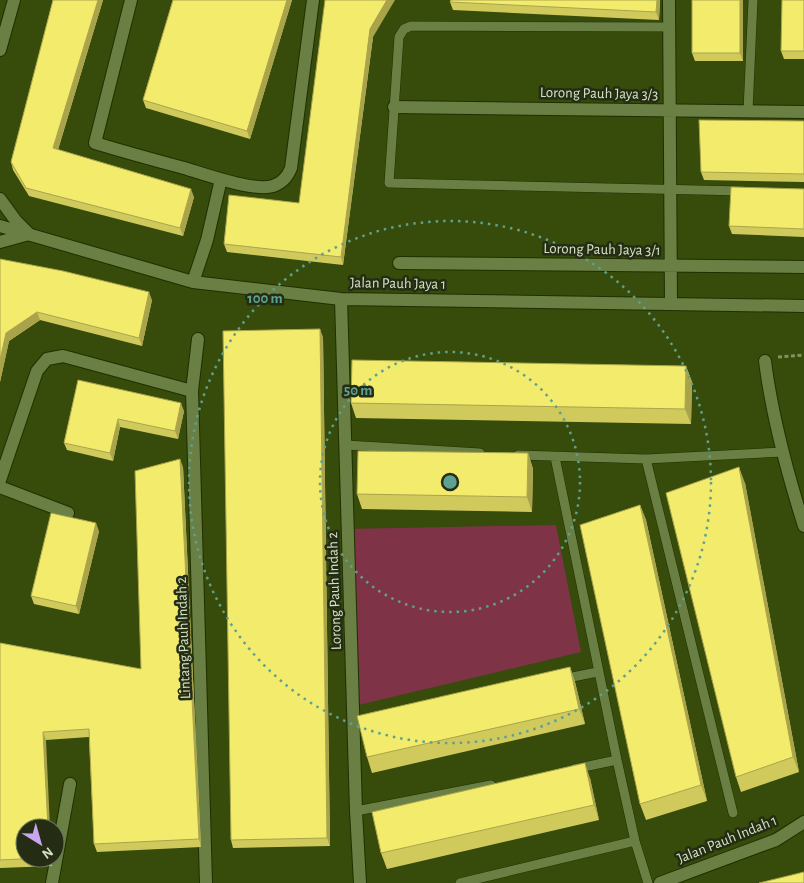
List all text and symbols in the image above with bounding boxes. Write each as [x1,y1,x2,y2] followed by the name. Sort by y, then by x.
[540,85,658,102] street label: Lorong Pauh Jaya 3/3
[543,241,661,258] street label: Lorong Pauh Jaya 3/1
[350,275,446,292] street label: Jalan Pauh Jaya 1
[247,291,283,306] text: 100 m
[344,383,372,398] text: 50 m
[441,473,459,491] centre of rings
[325,531,344,650] street label: Lorong Pauh Indah 2
[174,576,193,699] street label: Lintang Pauh Indah 2
[675,813,779,866] street label: Jalan Pauh Indah 1
[15,818,65,868] north arrow
[39,844,55,861] text: N

